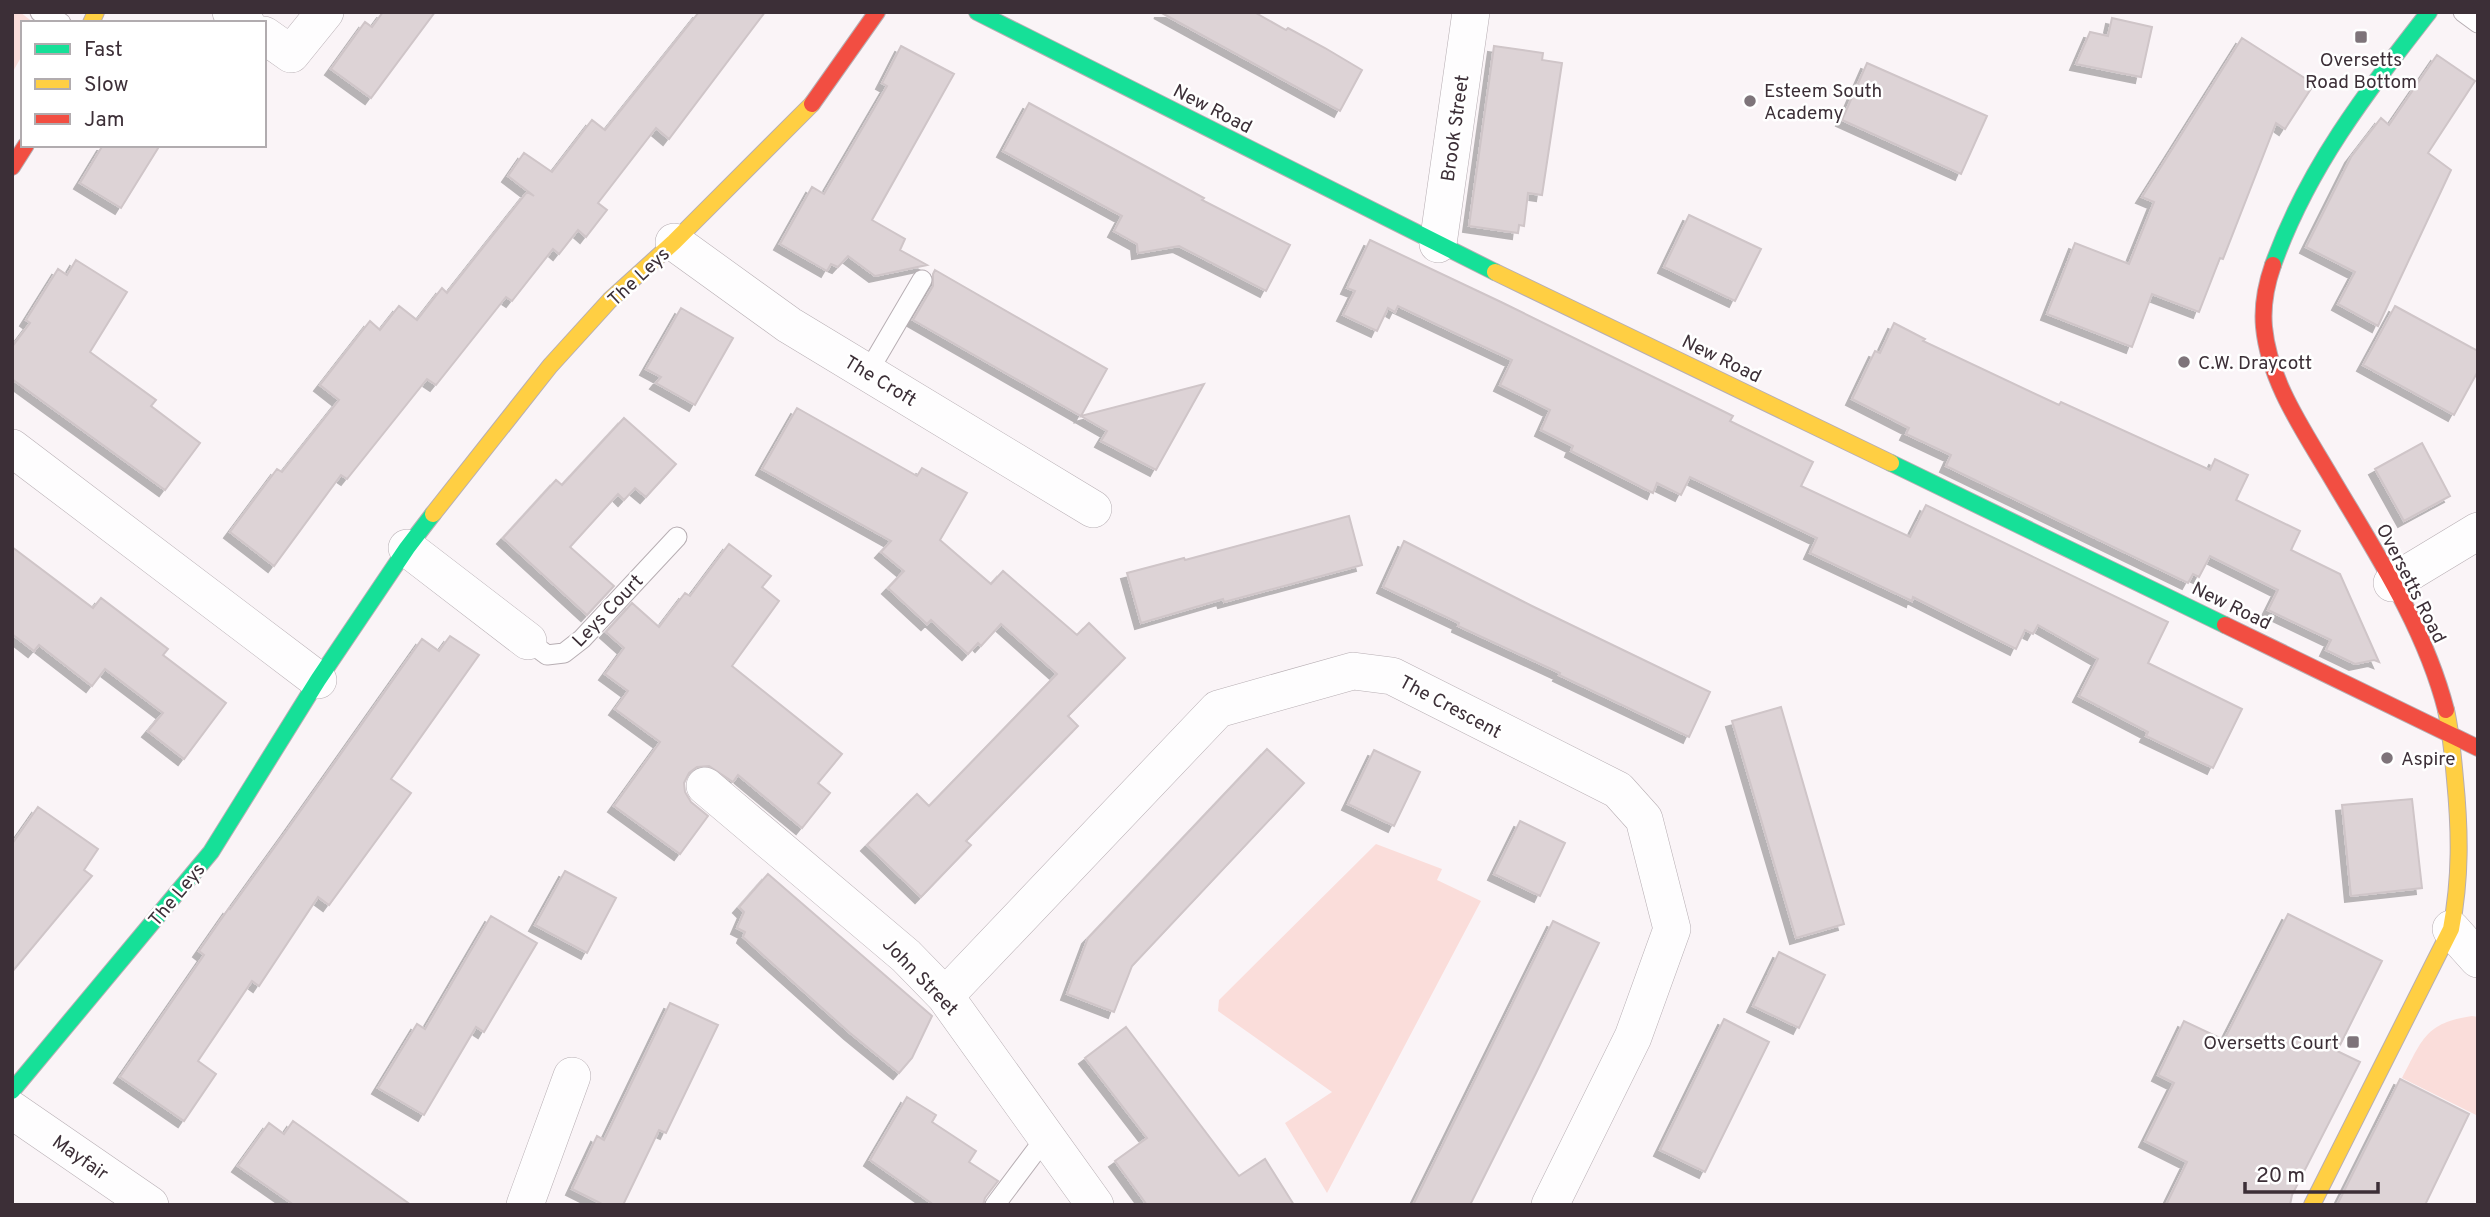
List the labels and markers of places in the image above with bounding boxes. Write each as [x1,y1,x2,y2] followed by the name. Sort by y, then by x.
[2353,29,2369,45] marker: Oversetts Road Bottom
[2305,49,2417,95] place label: Oversetts Road Bottom
[1764,80,1882,126] place label: Esteem South Academy
[1742,93,1758,109] marker: Esteem South Academy
[2198,352,2312,376] place label: C.W. Draycott
[2176,354,2192,370] marker: C.W. Draycott
[2401,748,2455,772] place label: Aspire
[2379,750,2395,766] marker: Aspire
[2203,1032,2339,1056] place label: Oversetts Court
[2345,1034,2361,1050] marker: Oversetts Court

